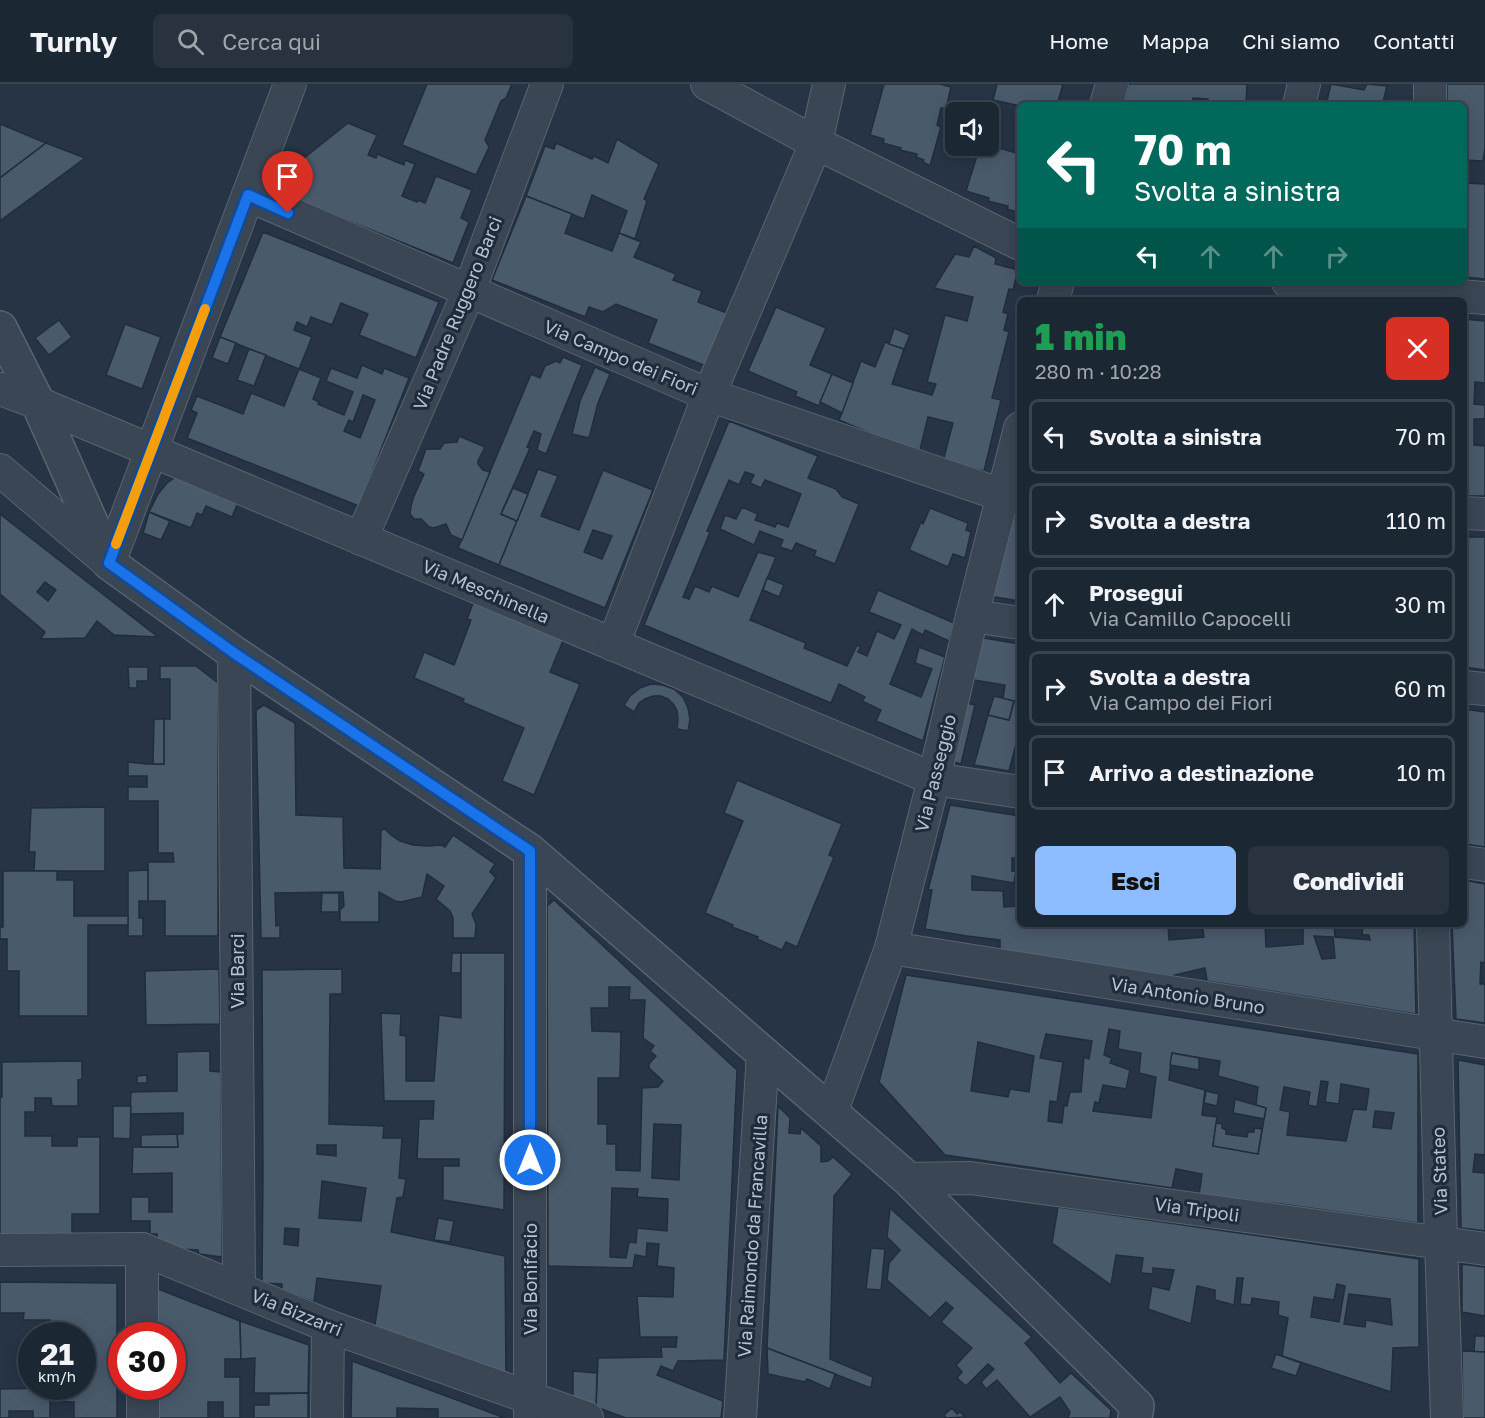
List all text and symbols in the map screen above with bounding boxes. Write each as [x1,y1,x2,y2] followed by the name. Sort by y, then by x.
[153,14,573,68] search box
[30,25,117,58] text: Turnly
[174,25,207,58] icon: search
[222,28,321,55] text: Cerca qui
[1049,28,1109,54] text: Home
[1142,28,1209,54] text: Mappa
[1242,28,1340,54] text: Chi siamo
[1373,28,1455,54] text: Contatti
[945,102,999,156] map controls
[945,102,999,156] button: sound
[1134,124,1231,174] text: 70 m
[1035,126,1113,204] icon: left
[262,151,313,213] pin
[271,160,304,193] icon: arrive
[1134,175,1341,207] text: Svolta a sinistra
[408,213,506,413] street label: Via Padre Ruggero Barci
[1131,240,1164,273] icon: left
[1194,240,1227,273] icon: ahead
[1257,240,1290,273] icon: ahead
[1320,240,1353,273] icon: right
[541,315,701,399] street label: Via Campo dei Fiori
[1035,315,1126,358] text: 1 min
[1386,317,1449,380] button: close
[1035,359,1162,383] text: 280 m · 10:28
[1038,420,1071,453] icon: left
[1089,423,1261,450] text: Svolta a sinistra
[1396,423,1446,450] text: 70 m
[1038,504,1071,537] icon: right
[1089,507,1250,534] text: Svolta a destra
[1386,507,1446,534] text: 110 m
[419,554,553,628] street label: Via Meschinella
[1089,579,1183,606] text: Prosegui
[1038,588,1071,621] icon: ahead
[1395,591,1446,618] text: 30 m
[1089,606,1291,630] text: Via Camillo Capocelli
[1089,663,1250,690] text: Svolta a destra
[1038,672,1071,705] icon: right
[1394,675,1446,702] text: 60 m
[1089,690,1273,714] text: Via Campo dei Fiori
[910,712,960,834] street label: Via Passeggio
[1038,756,1071,789] icon: arrive
[1089,759,1314,786] text: Arrivo a destinazione
[1397,759,1446,786] text: 10 m
[1035,846,1236,915] button: Esci
[1248,846,1449,915] button: Condividi
[226,933,248,1009] street label: Via Barci
[1109,972,1267,1018] street label: Via Antonio Bruno
[733,1114,771,1358] street label: Via Raimondo da Francavilla
[1426,1126,1452,1216] street label: Via Stateo
[498,1128,562,1192] position arrow
[1153,1192,1241,1226] street label: Via Tripoli
[519,1223,541,1335] street label: Via Bonifacio
[248,1284,346,1340] street label: Via Bizzarri
[108,1322,186,1400] speed limit sign: 30
[40,1336,74,1372] text: 21
[38,1367,76,1385] text: km/h

